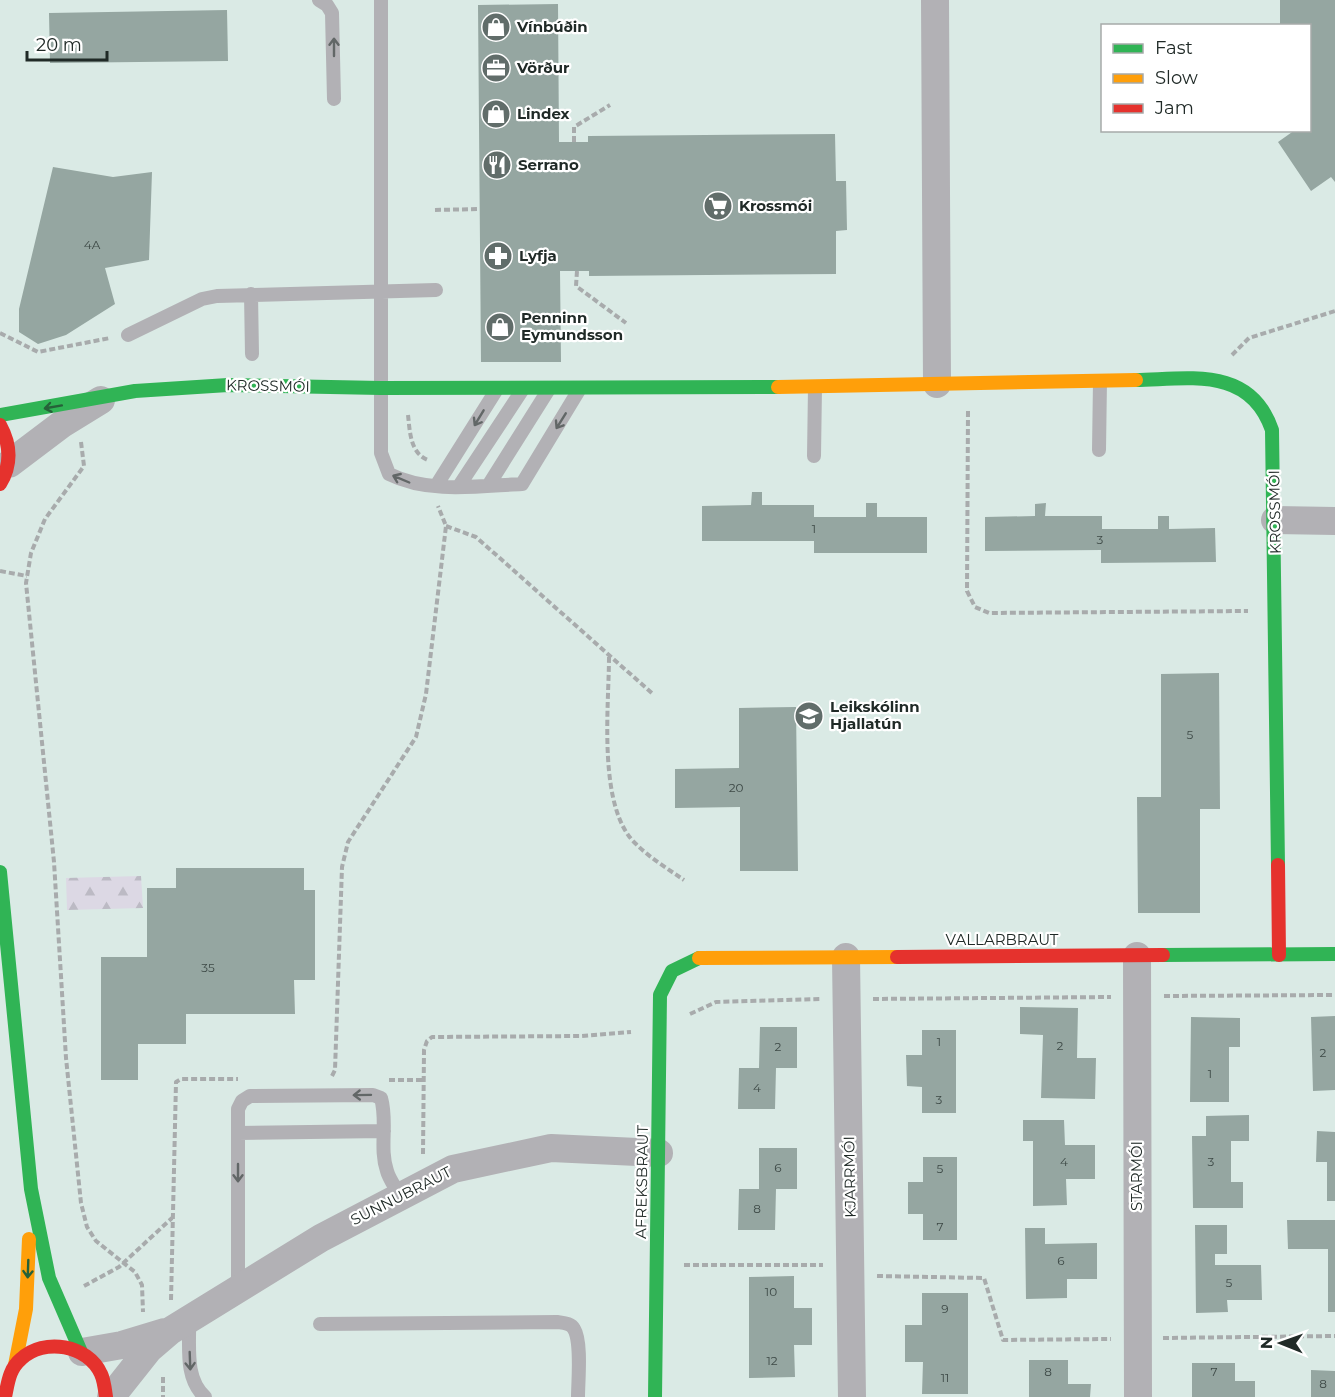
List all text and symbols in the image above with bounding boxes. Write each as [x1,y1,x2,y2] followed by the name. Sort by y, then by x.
[480,11,512,43] shop icon: Vínbúðin
[516,17,588,36] place label: Vínbúðin
[27,24,106,62] scale bar
[1101,24,1311,132] legend
[36,34,82,56] text: 20 m
[328,37,340,57] one-way arrow
[1155,37,1193,59] text: Fast
[480,52,512,84] office icon: Vörður
[516,58,570,77] place label: Vörður
[1155,67,1198,89] text: Slow
[1154,97,1194,119] text: Jam
[480,98,512,130] shop icon: Lindex
[517,104,570,123] place label: Lindex
[481,149,513,181] restaurant icon: Serrano
[518,155,579,174] place label: Serrano
[702,190,734,222] supermarket icon: Krossmói
[739,196,812,215] place label: Krossmói
[84,237,101,252] house number: 4A
[482,240,514,272] pharmacy icon: Lyfja
[519,246,557,265] place label: Lyfja
[521,308,623,344] place label: Penninn Eymundsson
[484,311,516,343] shop icon: Penninn Eymundsson
[226,375,310,396] street label: KROSSMÓI
[43,402,63,413] one-way arrow
[473,409,485,426] one-way arrow
[554,412,567,429] one-way arrow
[1264,470,1285,554] street label: KROSSMÓI
[392,473,410,484] one-way arrow
[812,521,816,536] house number: 1
[1097,532,1104,547] house number: 3
[830,697,920,733] place label: Leikskólinn Hjallatún
[793,700,825,732] school or university icon: Leikskólinn Hjallatún
[1187,727,1194,742] house number: 5
[729,780,743,795] house number: 20
[946,930,1059,949] street label: VALLARBRAUT
[201,960,215,975] house number: 35
[937,1034,941,1049] house number: 1
[1057,1038,1064,1053] house number: 2
[775,1039,782,1054] house number: 2
[1320,1045,1327,1060] house number: 2
[1208,1066,1212,1081] house number: 1
[753,1080,761,1095] house number: 4
[353,1089,373,1101] one-way arrow
[936,1092,943,1107] house number: 3
[631,1125,652,1239] street label: AFREKSBRAUT
[839,1136,860,1218] street label: KJARRMÓI
[1127,1141,1146,1211] street label: STARMÓI
[1060,1154,1068,1169] house number: 4
[1208,1154,1215,1169] house number: 3
[774,1160,782,1175] house number: 6
[937,1161,944,1176] house number: 5
[347,1162,455,1229] street label: SUNNUBRAUT
[232,1163,244,1183] one-way arrow
[753,1201,761,1216] house number: 8
[936,1219,944,1234] house number: 7
[1057,1253,1065,1268] house number: 6
[22,1258,33,1278] one-way arrow
[1226,1275,1233,1290] house number: 5
[765,1284,777,1299] house number: 10
[941,1301,949,1316] house number: 9
[1251,1313,1311,1373] north arrow
[1257,1336,1276,1349] text: N
[185,1350,196,1370] one-way arrow
[766,1353,778,1368] house number: 12
[1044,1364,1052,1379] house number: 8
[1210,1364,1218,1379] house number: 7
[941,1370,949,1385] house number: 11
[1319,1376,1327,1391] house number: 8

